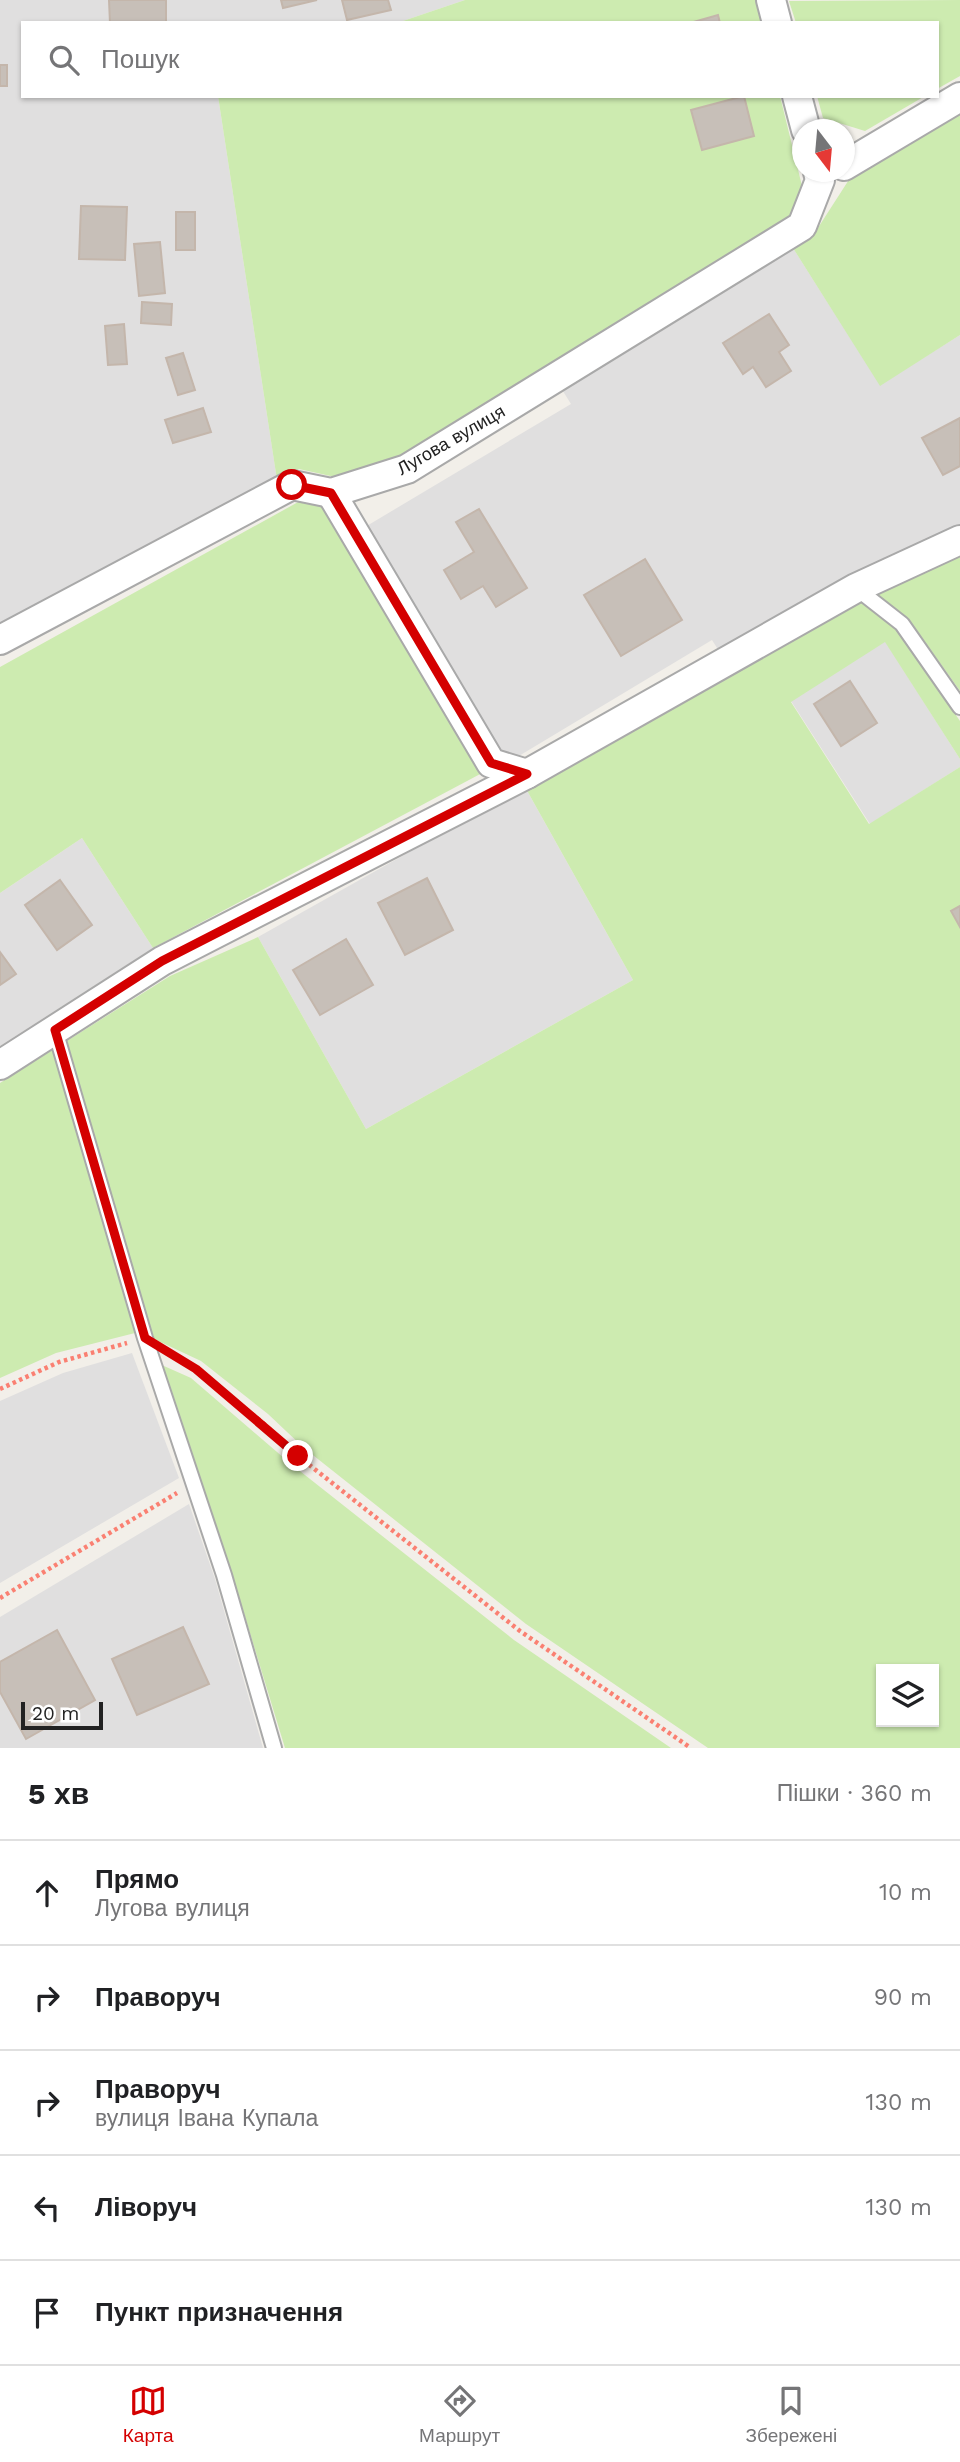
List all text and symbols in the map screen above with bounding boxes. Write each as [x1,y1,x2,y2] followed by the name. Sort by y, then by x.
[21,21,939,98] search box
[45,41,83,79] icon: search
[101,44,179,74] text: Пошук
[792,119,855,182] north arrow
[393,400,508,479] street label: Лугова вулиця
[276,469,307,500] route start
[282,1440,313,1471] route end
[876,1664,939,1727] map controls
[876,1664,939,1727] button: layers
[21,1699,103,1731] scale bar
[32,1702,79,1725] text: 20 m
[28,1776,89,1811] text: 5 хв
[777,1780,932,1807] text: Пішки · 360 m
[95,1864,179,1894] text: Прямо
[28,1874,66,1912] icon: ahead
[879,1879,932,1906] text: 10 m
[95,1895,250,1922] text: Лугова вулиця
[28,1979,66,2017] icon: right
[95,1982,221,2012] text: Праворуч
[874,1984,932,2011] text: 90 m
[95,2074,221,2104] text: Праворуч
[28,2084,66,2122] icon: right
[866,2089,932,2116] text: 130 m
[95,2105,318,2132] text: вулиця Івана Купала
[28,2189,66,2227] icon: left
[95,2192,197,2222] text: Ліворуч
[866,2194,932,2221] text: 130 m
[28,2294,66,2332] icon: arrive
[95,2297,343,2327] text: Пункт призначення
[123,2382,174,2447] tab: Карта
[419,2382,500,2447] tab: Маршрут
[746,2382,837,2447] tab: Збережені

